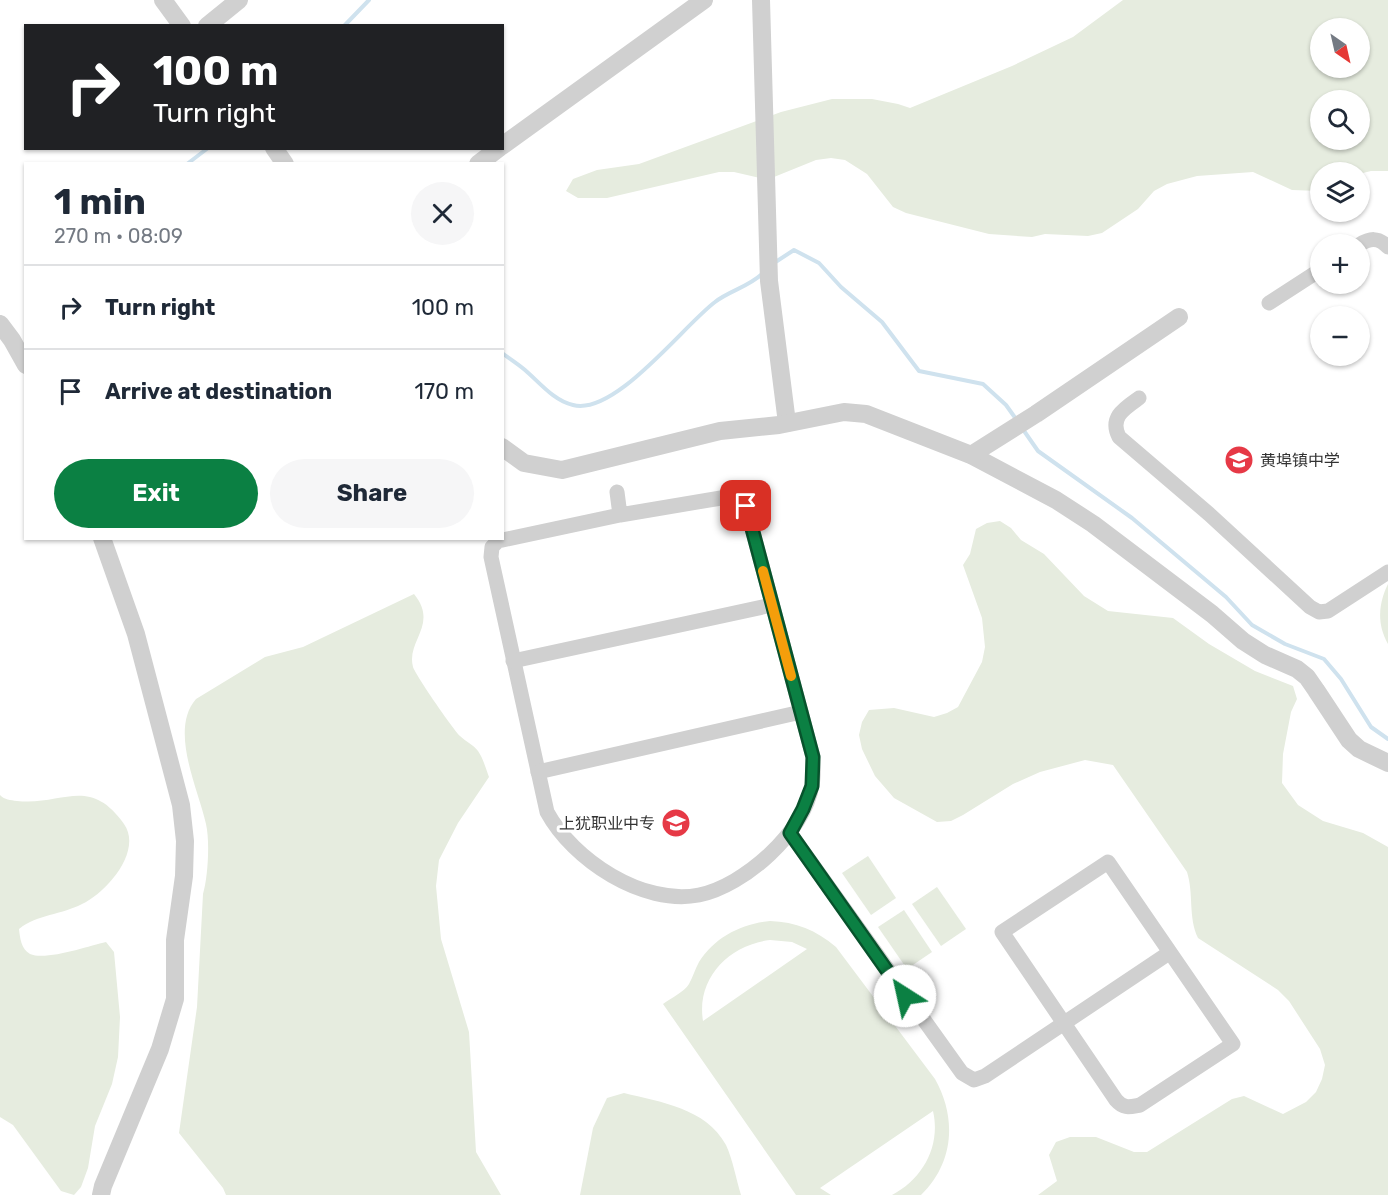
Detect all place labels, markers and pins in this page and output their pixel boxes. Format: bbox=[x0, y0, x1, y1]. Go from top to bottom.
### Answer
school or university icon: 黄埠镇中学 bbox=[1223, 444, 1255, 476]
place label: 黄埠镇中学 bbox=[1260, 451, 1340, 470]
pin bbox=[720, 480, 771, 531]
school or university icon: 上犹职业中专 bbox=[660, 807, 692, 839]
place label: 上犹职业中专 bbox=[559, 814, 655, 833]

